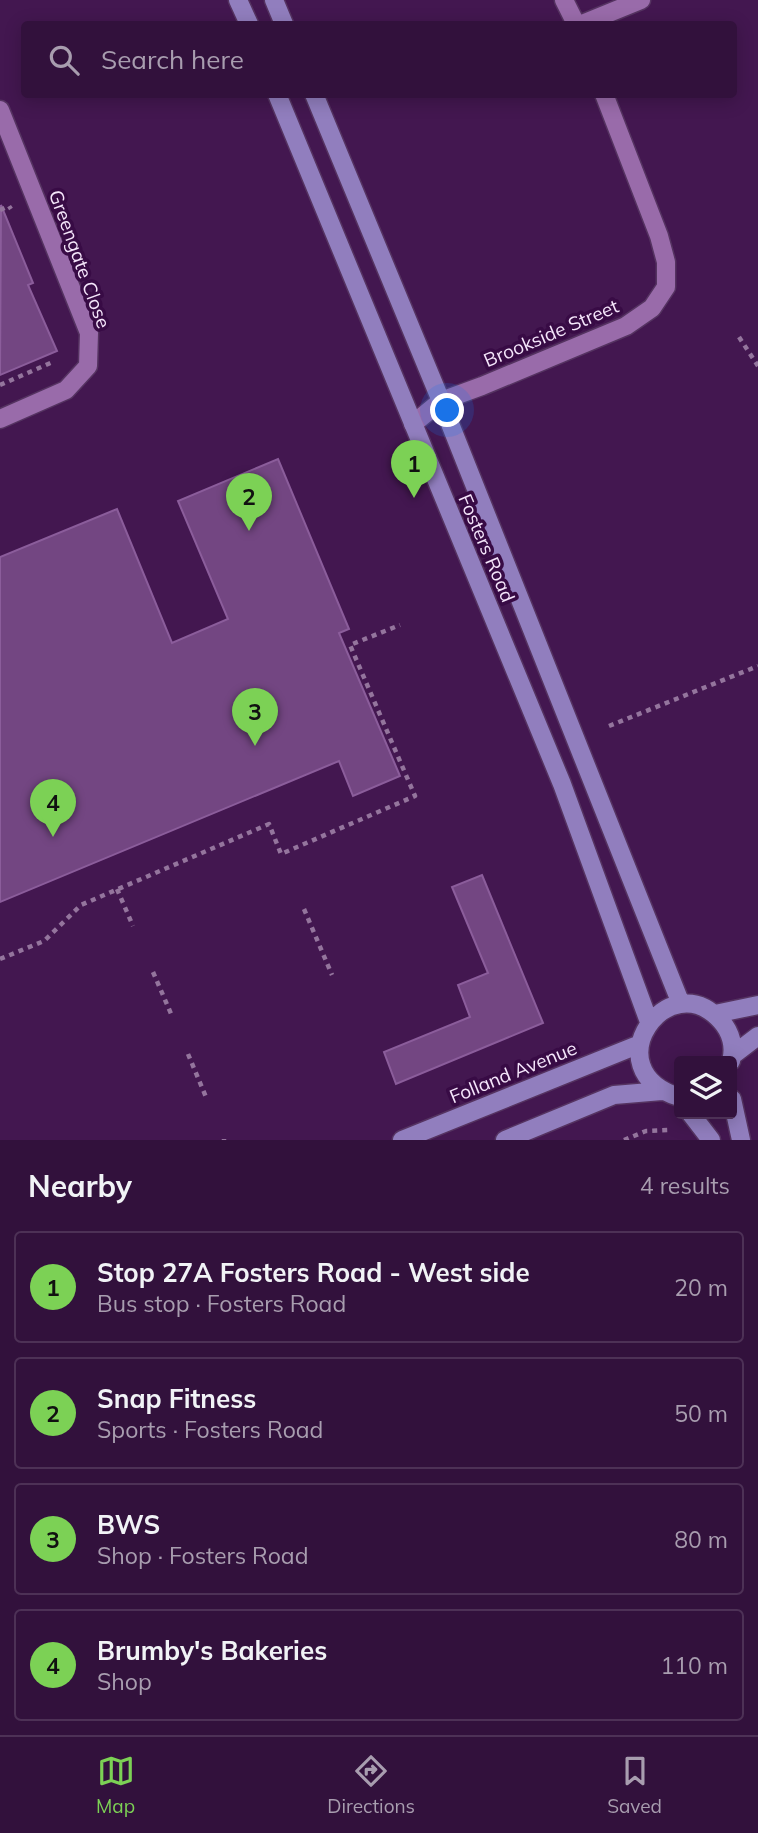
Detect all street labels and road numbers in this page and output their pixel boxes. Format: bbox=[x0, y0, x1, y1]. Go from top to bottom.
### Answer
street label: Greengate Close bbox=[44, 187, 116, 331]
street label: Brookside Street bbox=[480, 294, 622, 372]
street label: Fosters Road bbox=[453, 490, 521, 606]
street label: Folland Avenue bbox=[446, 1036, 580, 1108]

